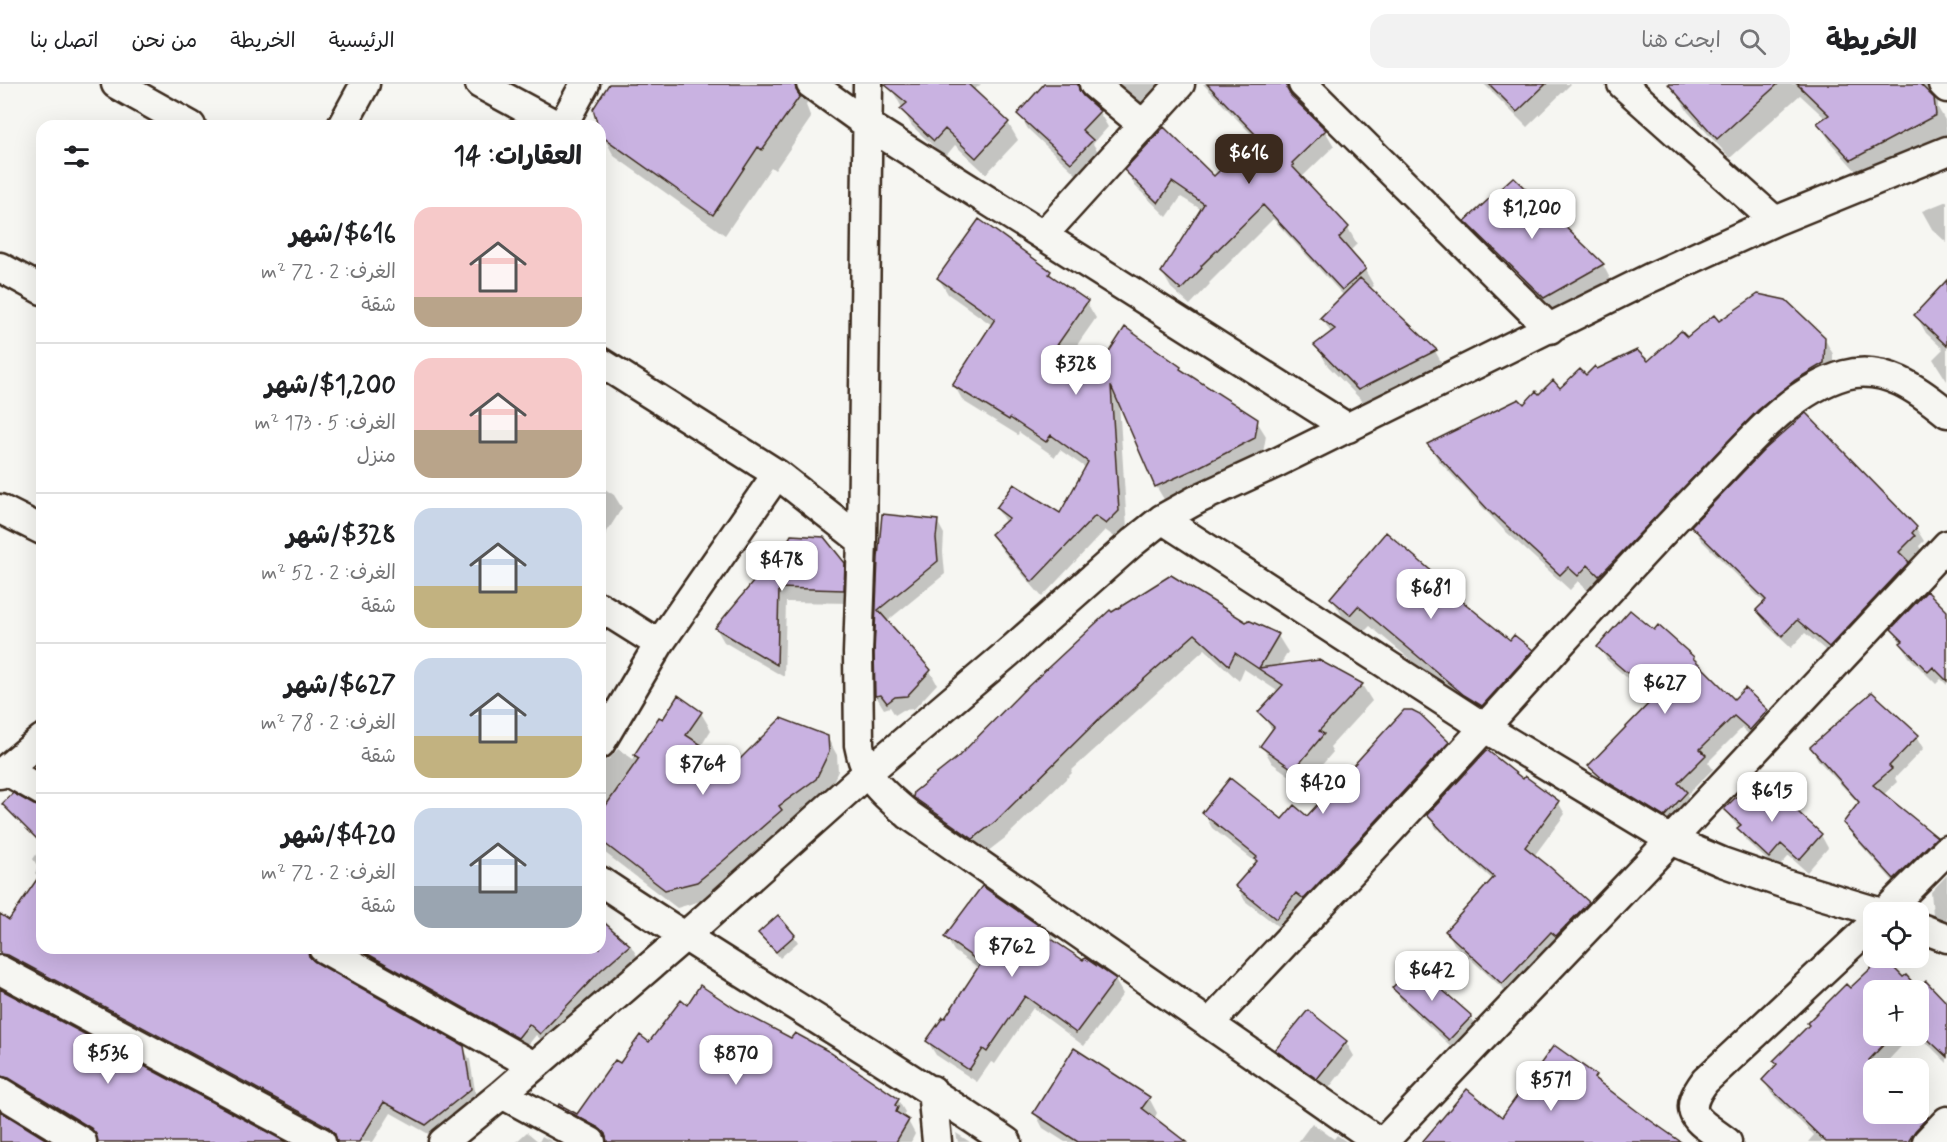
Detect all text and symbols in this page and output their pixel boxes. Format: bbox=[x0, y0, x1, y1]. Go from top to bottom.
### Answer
search box bbox=[1370, 14, 1790, 68]
text: الخريطة bbox=[1826, 23, 1917, 60]
icon: search bbox=[1736, 25, 1769, 58]
text: اتصل بنا bbox=[30, 27, 98, 55]
text: من نحن bbox=[131, 27, 197, 55]
text: الخريطة bbox=[230, 27, 296, 55]
text: الرئيسية bbox=[329, 27, 395, 55]
text: ابحث هنا bbox=[1641, 27, 1721, 55]
pin: $616 bbox=[1213, 134, 1285, 185]
icon: filters bbox=[60, 140, 93, 173]
text: العقارات: 14 bbox=[454, 140, 582, 174]
text: $616 bbox=[1229, 140, 1269, 167]
pin: $1,200 bbox=[1483, 189, 1581, 240]
text: $1,200 bbox=[1503, 195, 1561, 222]
text: $616/شهر bbox=[289, 218, 396, 252]
icon: home bbox=[462, 231, 534, 303]
text: الغرف: 2 · 72 m² bbox=[261, 259, 396, 286]
text: شقة bbox=[361, 292, 396, 319]
pin: $328 bbox=[1040, 345, 1112, 396]
text: $328 bbox=[1055, 351, 1097, 378]
text: $1,200/شهر bbox=[265, 369, 396, 403]
icon: home bbox=[462, 382, 534, 454]
text: الغرف: 5 · 173 m² bbox=[254, 410, 396, 437]
text: منزل bbox=[357, 443, 396, 470]
text: $328/شهر bbox=[287, 519, 396, 553]
icon: home bbox=[462, 532, 534, 604]
pin: $478 bbox=[746, 541, 818, 592]
text: $478 bbox=[760, 547, 804, 574]
text: الغرف: 2 · 52 m² bbox=[261, 560, 396, 587]
pin: $681 bbox=[1395, 569, 1467, 620]
text: $681 bbox=[1411, 575, 1451, 602]
text: شقة bbox=[361, 593, 396, 620]
pin: $627 bbox=[1629, 664, 1701, 715]
text: $627/شهر bbox=[285, 669, 396, 703]
text: $627 bbox=[1643, 670, 1687, 697]
icon: home bbox=[462, 682, 534, 754]
text: الغرف: 2 · 78 m² bbox=[261, 710, 396, 737]
text: شقة bbox=[361, 743, 396, 770]
pin: $764 bbox=[667, 745, 739, 796]
text: $764 bbox=[680, 751, 726, 778]
pin: $420 bbox=[1287, 764, 1359, 815]
text: $420 bbox=[1300, 770, 1346, 797]
pin: $615 bbox=[1736, 772, 1808, 823]
text: $615 bbox=[1751, 778, 1793, 805]
text: $420/شهر bbox=[282, 819, 396, 853]
icon: home bbox=[462, 832, 534, 904]
text: الغرف: 2 · 72 m² bbox=[261, 860, 396, 887]
text: شقة bbox=[361, 893, 396, 920]
map controls bbox=[1863, 902, 1929, 1124]
button: locate bbox=[1863, 902, 1929, 968]
pin: $762 bbox=[976, 927, 1048, 978]
text: $762 bbox=[989, 933, 1035, 960]
pin: $642 bbox=[1396, 951, 1468, 1002]
text: $642 bbox=[1409, 957, 1455, 984]
button: + bbox=[1863, 980, 1929, 1046]
pin: $536 bbox=[72, 1034, 144, 1085]
pin: $870 bbox=[700, 1035, 772, 1086]
text: $536 bbox=[87, 1040, 129, 1067]
text: $870 bbox=[713, 1041, 759, 1068]
button: − bbox=[1863, 1058, 1929, 1124]
pin: $571 bbox=[1515, 1061, 1587, 1112]
text: $571 bbox=[1530, 1067, 1572, 1094]

